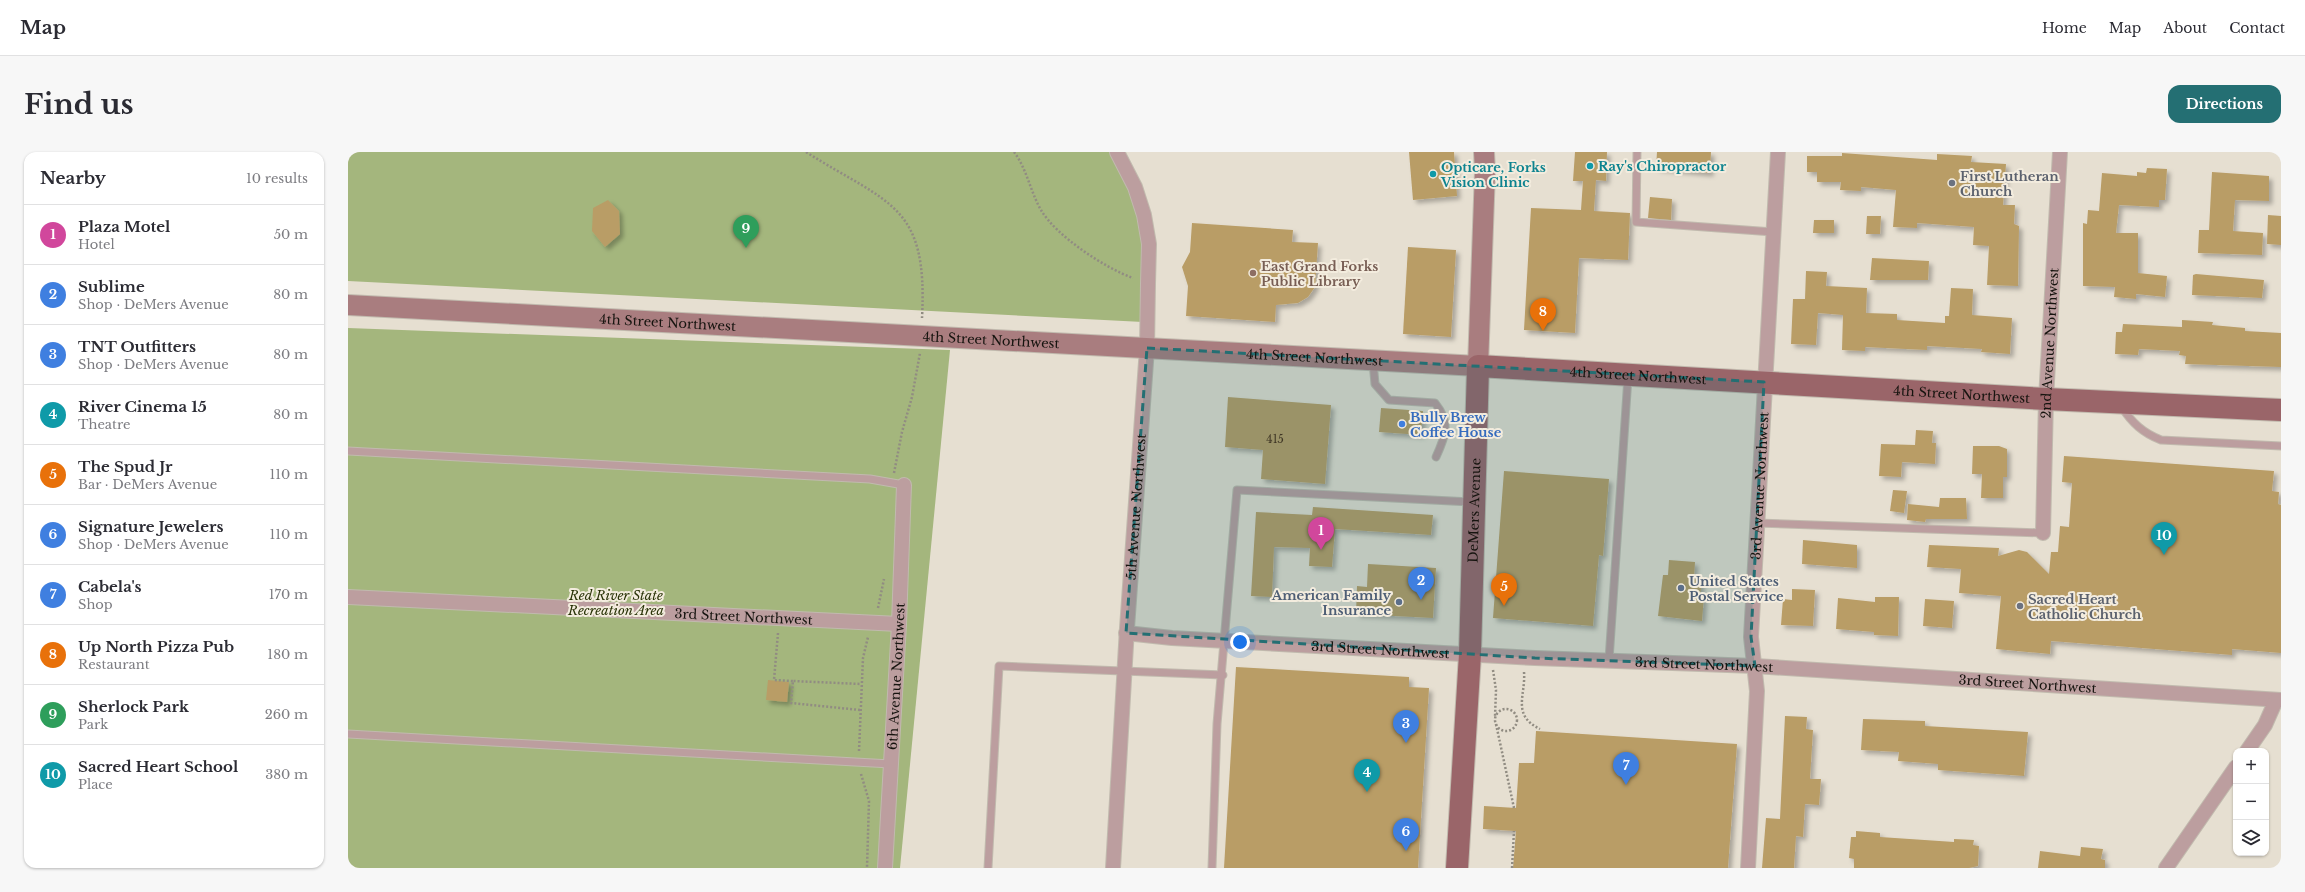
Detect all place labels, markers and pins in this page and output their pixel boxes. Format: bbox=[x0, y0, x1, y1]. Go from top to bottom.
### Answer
place label: Ray's Chiropractor bbox=[1598, 158, 1727, 175]
place label: Opticare, Forks Vision Clinic bbox=[1440, 159, 1546, 191]
marker: Ray's Chiropractor bbox=[1585, 161, 1595, 171]
place label: First Lutheran Church bbox=[1960, 168, 2059, 200]
marker: Opticare, Forks Vision Clinic bbox=[1428, 169, 1438, 179]
marker: First Lutheran Church bbox=[1947, 178, 1957, 188]
pin: 9 bbox=[733, 215, 759, 248]
place label: East Grand Forks Public Library bbox=[1261, 258, 1378, 290]
marker: East Grand Forks Public Library bbox=[1248, 268, 1258, 278]
pin: 8 bbox=[1530, 298, 1556, 331]
place label: Bully Brew Coffee House bbox=[1410, 409, 1502, 441]
marker: Bully Brew Coffee House bbox=[1397, 419, 1407, 429]
pin: 1 bbox=[1308, 517, 1334, 550]
pin: 10 bbox=[2151, 522, 2177, 555]
pin: 2 bbox=[1408, 567, 1434, 600]
pin: 5 bbox=[1491, 573, 1517, 606]
place label: United States Postal Service bbox=[1689, 573, 1784, 605]
marker: United States Postal Service bbox=[1676, 583, 1686, 593]
place label: American Family Insurance bbox=[1271, 587, 1392, 619]
place label: Sacred Heart Catholic Church bbox=[2028, 591, 2142, 623]
marker: American Family Insurance bbox=[1394, 597, 1404, 607]
marker: Sacred Heart Catholic Church bbox=[2015, 601, 2025, 611]
pin: 3 bbox=[1393, 710, 1419, 743]
pin: 7 bbox=[1613, 752, 1639, 785]
pin: 4 bbox=[1354, 759, 1380, 792]
pin: 6 bbox=[1393, 818, 1419, 851]

